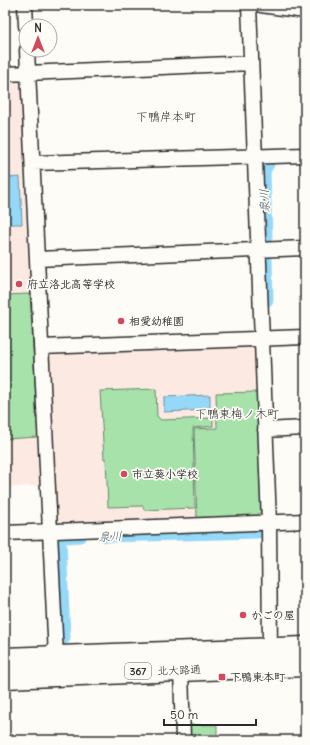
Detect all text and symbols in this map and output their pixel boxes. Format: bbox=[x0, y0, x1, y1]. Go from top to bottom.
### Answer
north arrow bbox=[18, 18, 58, 58]
text: N bbox=[34, 21, 42, 35]
district label: 下鴨岸本町 bbox=[136, 109, 196, 124]
water label: 泉川 bbox=[256, 189, 272, 213]
place label: 府立洛北高等学校 bbox=[27, 277, 115, 291]
marker: 府立洛北高等学校 bbox=[14, 279, 24, 289]
place label: 相愛幼稚園 bbox=[129, 314, 184, 328]
marker: 相愛幼稚園 bbox=[116, 316, 126, 326]
district label: 下鴨東梅ノ木町 bbox=[195, 406, 279, 421]
place label: 市立葵小学校 bbox=[132, 467, 198, 481]
marker: 市立葵小学校 bbox=[119, 469, 129, 479]
water label: 泉川 bbox=[98, 528, 122, 544]
place label: かごの屋 bbox=[251, 608, 295, 622]
marker: かごの屋 bbox=[238, 610, 248, 620]
street label: 北大路通 bbox=[157, 662, 201, 678]
road number: 367 bbox=[125, 663, 151, 679]
place label: 下鴨東本町 bbox=[230, 670, 286, 684]
marker: 下鴨東本町 bbox=[217, 672, 227, 682]
scale bar bbox=[164, 701, 256, 727]
text: 50 m bbox=[170, 707, 199, 722]

